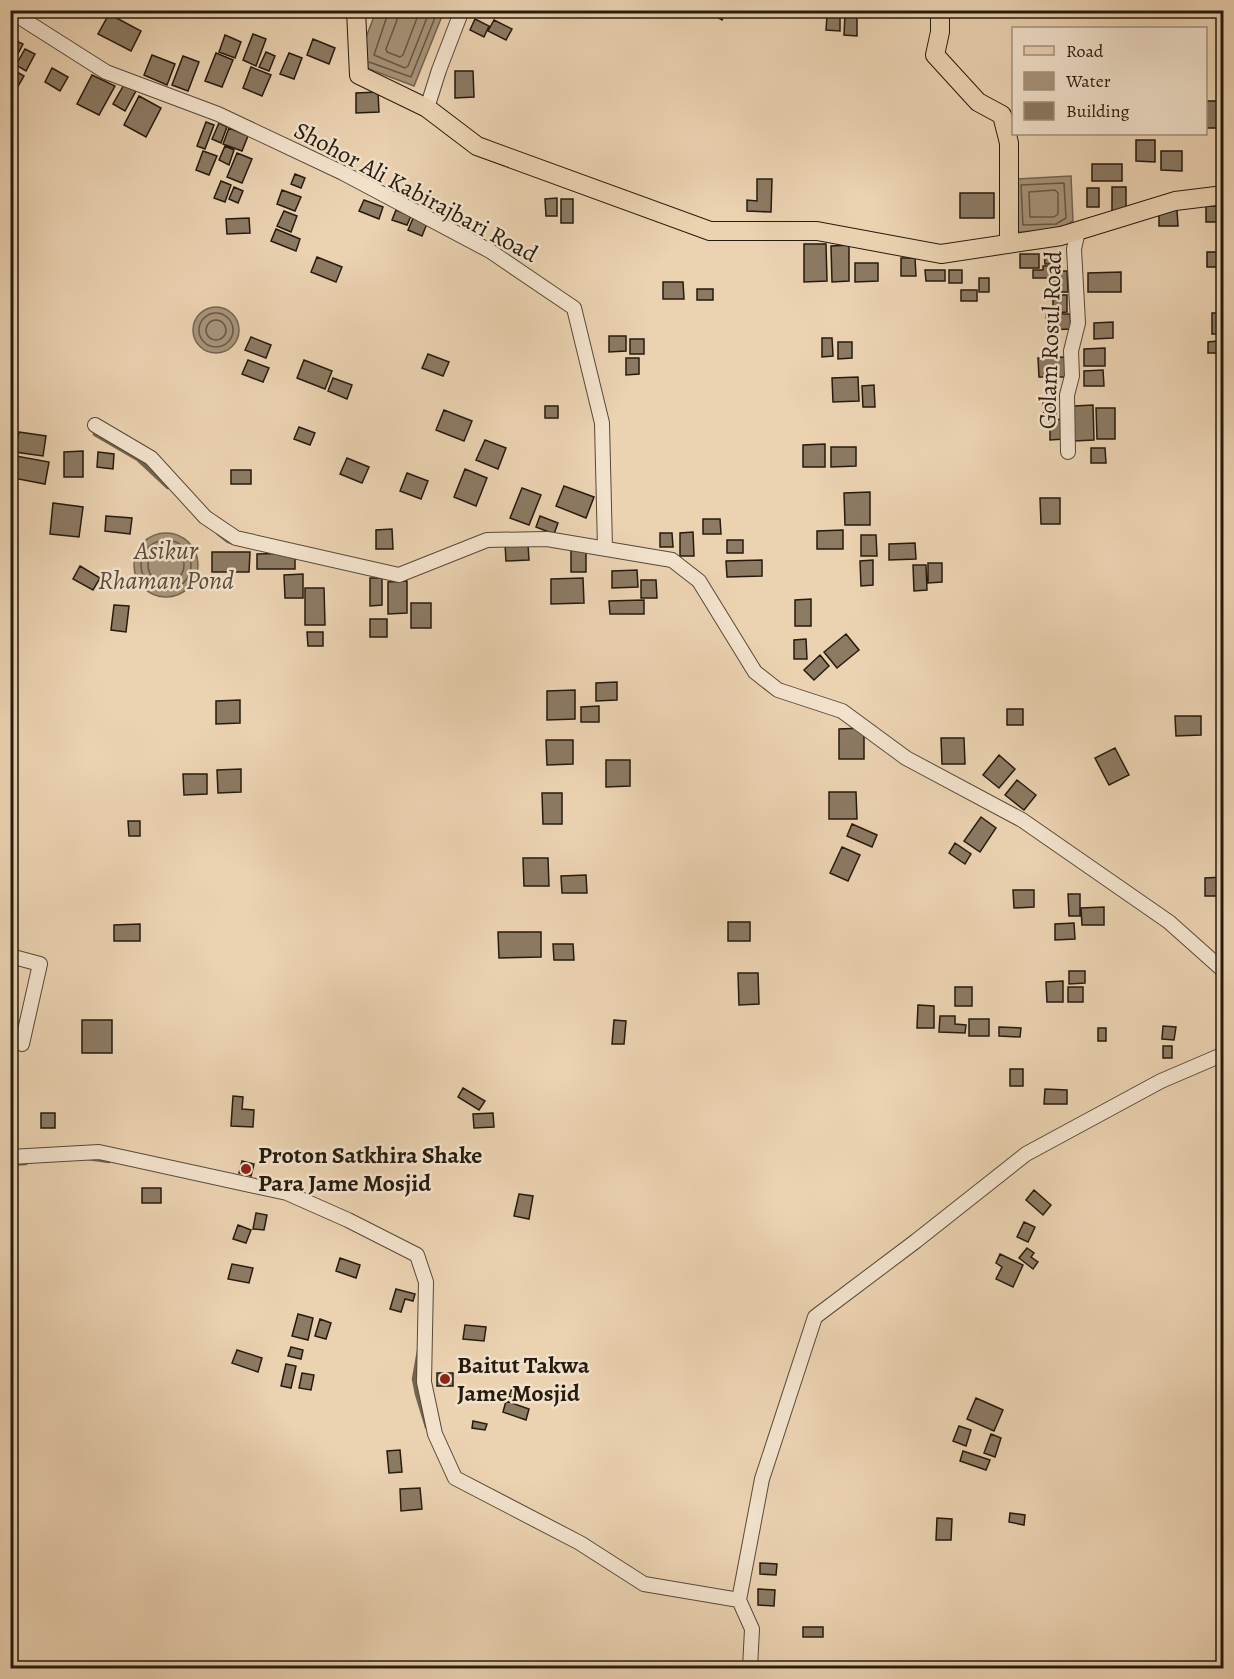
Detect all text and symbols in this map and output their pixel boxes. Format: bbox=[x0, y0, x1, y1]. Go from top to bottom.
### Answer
legend bbox=[1012, 27, 1207, 135]
text: Road bbox=[1066, 39, 1104, 63]
text: Water bbox=[1065, 69, 1111, 93]
text: Building bbox=[1066, 99, 1130, 123]
street label: Shohor Ali Kabirajbari Road bbox=[288, 114, 544, 270]
street label: Golam Rosul Road bbox=[1031, 250, 1069, 430]
water label: Asikur Rhaman Pond bbox=[98, 533, 234, 598]
place label: Proton Satkhira Shake Para Jame Mosjid bbox=[258, 1139, 482, 1199]
marker: Proton Satkhira Shake Para Jame Mosjid bbox=[239, 1162, 253, 1176]
place label: Baitut Takwa Jame Mosjid bbox=[457, 1349, 590, 1409]
marker: Baitut Takwa Jame Mosjid bbox=[438, 1372, 452, 1386]

